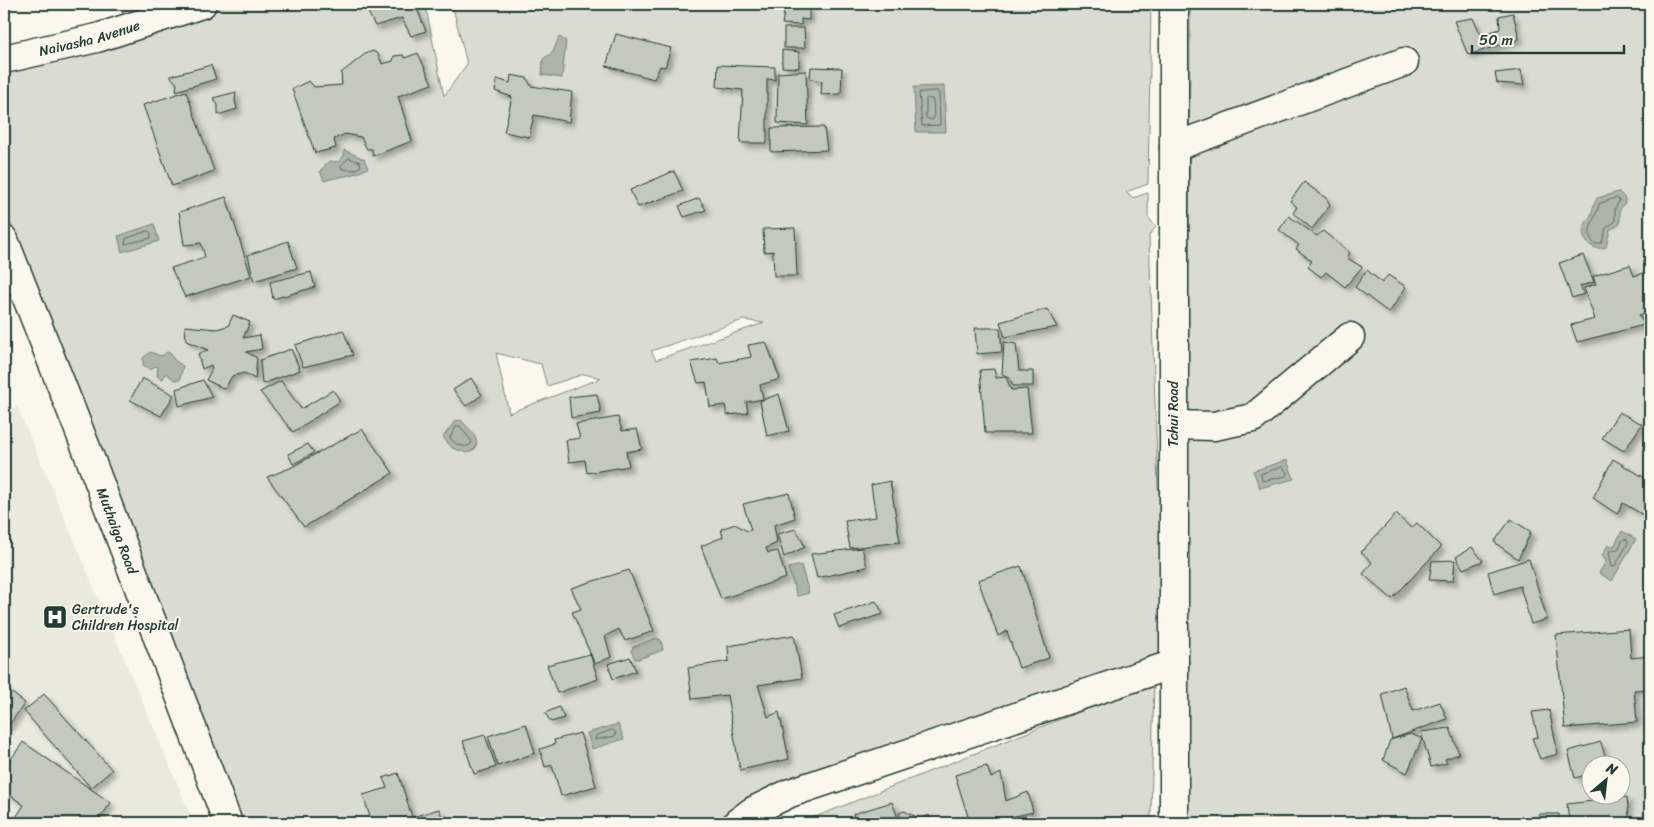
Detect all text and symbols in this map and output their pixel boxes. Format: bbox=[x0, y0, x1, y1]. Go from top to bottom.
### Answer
street label: Naivasha Avenue bbox=[37, 13, 143, 64]
scale bar bbox=[1472, 22, 1624, 54]
text: 50 m bbox=[1479, 27, 1514, 53]
street label: Tchui Road bbox=[1161, 380, 1186, 447]
street label: Muthaiga Road bbox=[89, 484, 145, 579]
place label: Gertrude's Children Hospital bbox=[72, 597, 179, 638]
hospital icon: Gertrude's Children Hospital bbox=[42, 604, 68, 630]
north arrow bbox=[1582, 754, 1632, 804]
text: N bbox=[1601, 755, 1622, 782]

